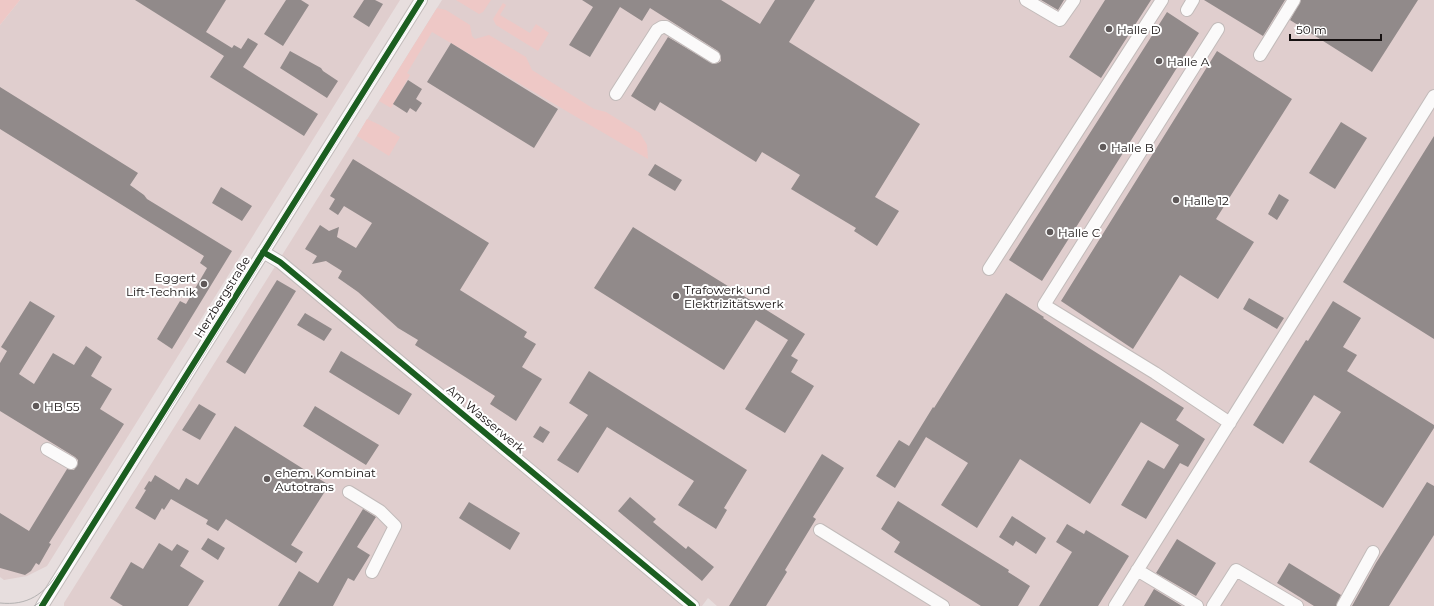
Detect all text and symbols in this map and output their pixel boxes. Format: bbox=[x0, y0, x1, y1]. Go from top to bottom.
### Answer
scale bar bbox=[1290, 16, 1381, 42]
place label: Halle D bbox=[1117, 22, 1161, 37]
text: 50 m bbox=[1296, 22, 1327, 37]
marker: Halle D bbox=[1104, 24, 1114, 34]
place label: Halle A bbox=[1167, 54, 1210, 69]
marker: Halle A bbox=[1154, 56, 1164, 66]
place label: Halle B bbox=[1111, 140, 1154, 155]
marker: Halle B bbox=[1098, 142, 1108, 152]
place label: Halle 12 bbox=[1184, 193, 1229, 208]
marker: Halle 12 bbox=[1171, 195, 1181, 205]
place label: Halle C bbox=[1058, 225, 1101, 240]
marker: Halle C bbox=[1045, 227, 1055, 237]
street label: Herzbergstraße bbox=[191, 253, 253, 341]
place label: Eggert Lift-Technik bbox=[126, 270, 197, 299]
marker: Eggert Lift-Technik bbox=[199, 279, 209, 289]
place label: Trafowerk und Elektrizitätswerk bbox=[684, 282, 784, 311]
marker: Trafowerk und Elektrizitätswerk bbox=[671, 291, 681, 301]
street label: Am Wasserwerk bbox=[444, 382, 529, 457]
place label: HB 55 bbox=[44, 399, 80, 414]
marker: HB 55 bbox=[31, 401, 41, 411]
place label: ehem. Kombinat Autotrans bbox=[275, 465, 376, 494]
marker: ehem. Kombinat Autotrans bbox=[262, 474, 272, 484]

